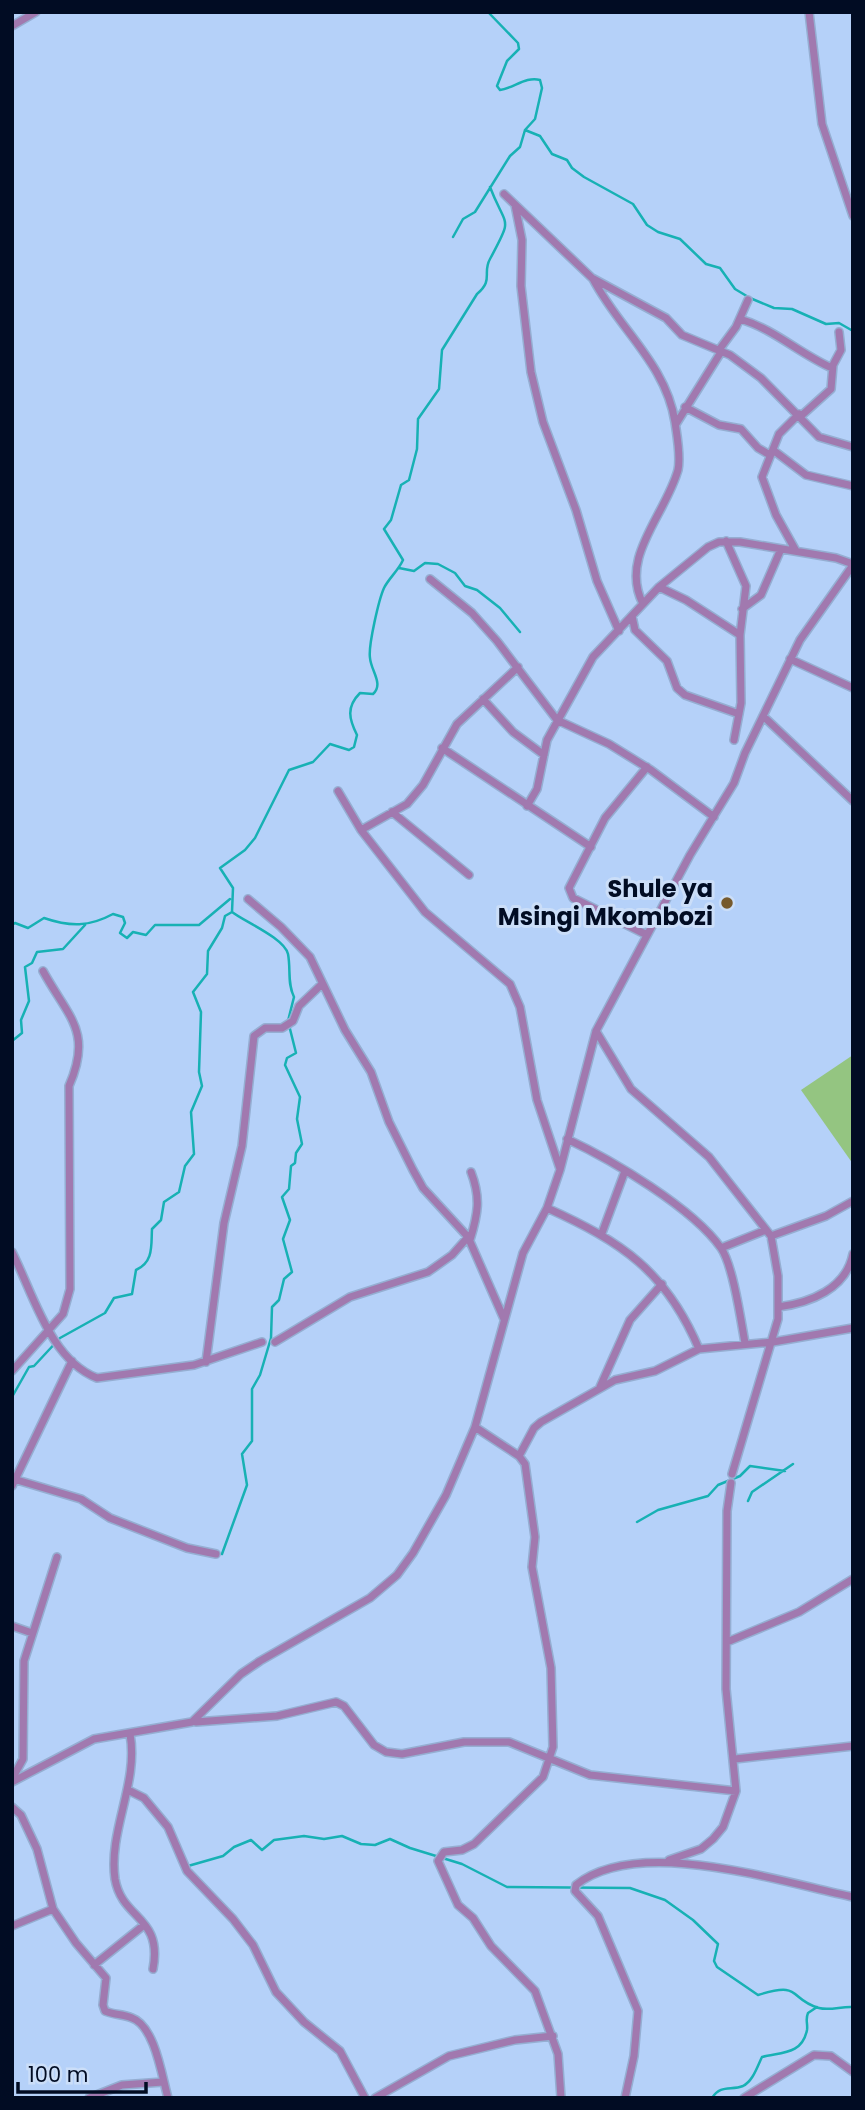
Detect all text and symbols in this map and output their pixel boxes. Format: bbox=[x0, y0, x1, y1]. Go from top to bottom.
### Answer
place label: Shule ya Msingi Mkombozi bbox=[498, 872, 713, 933]
marker: Shule ya Msingi Mkombozi bbox=[719, 895, 735, 911]
scale bar bbox=[18, 2050, 145, 2094]
text: 100 m bbox=[28, 2060, 88, 2089]

